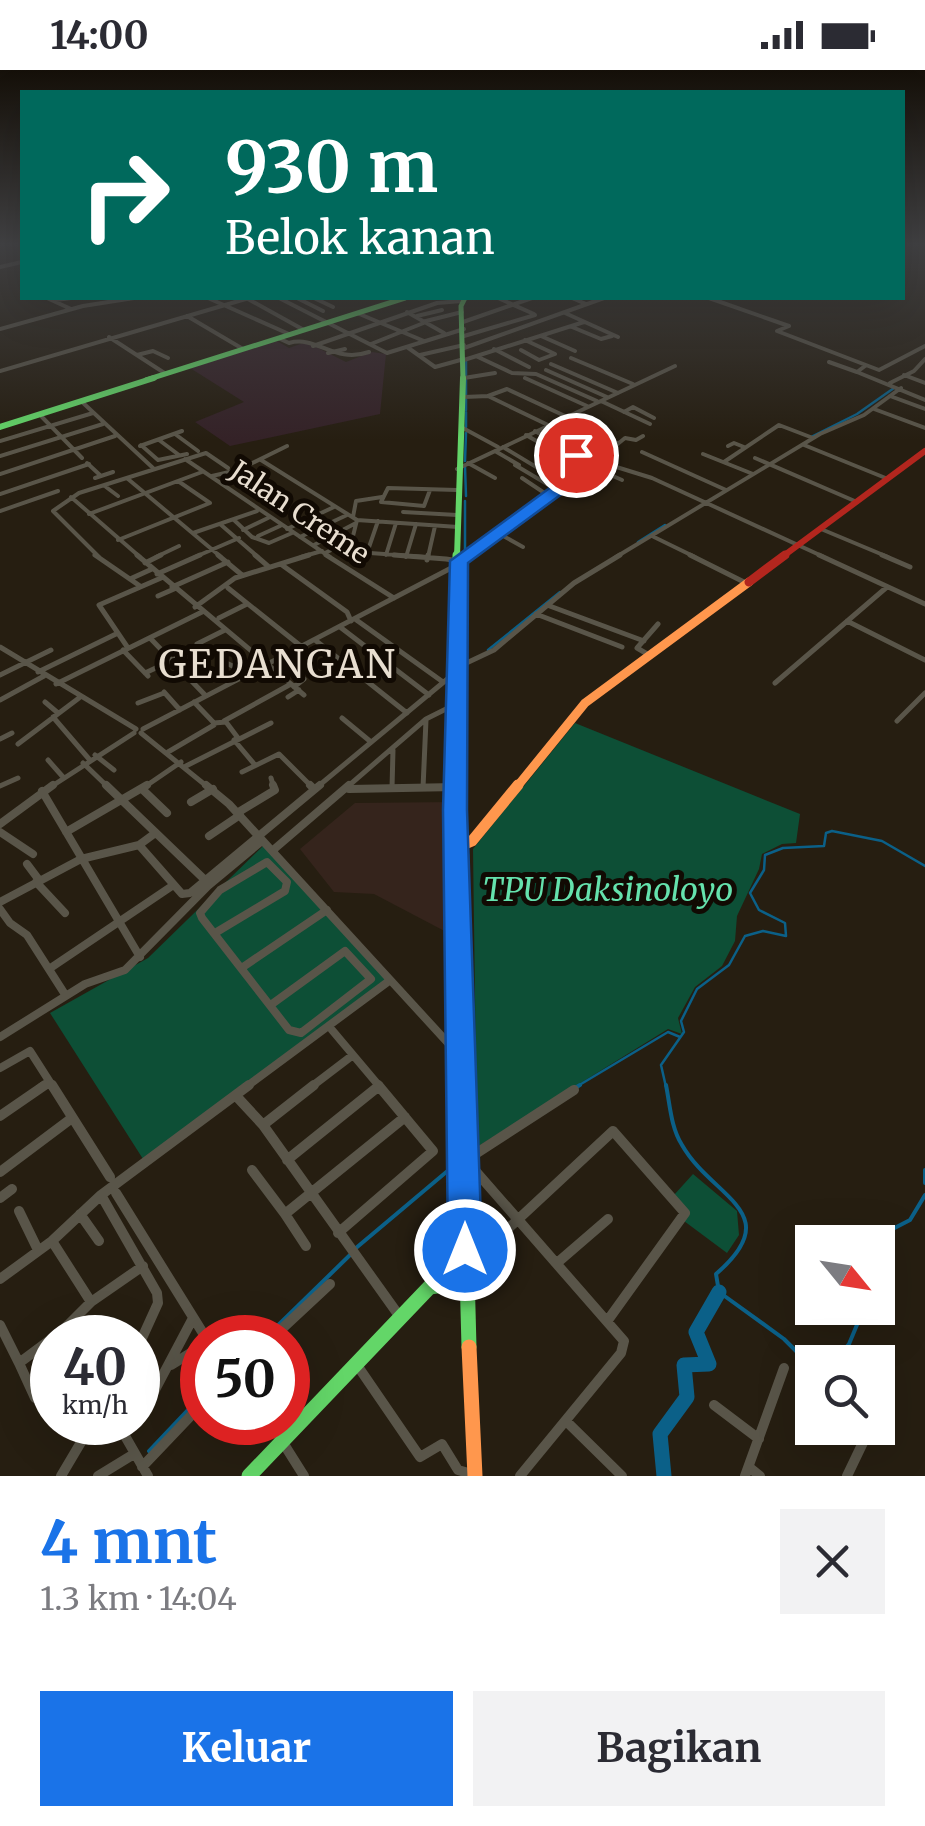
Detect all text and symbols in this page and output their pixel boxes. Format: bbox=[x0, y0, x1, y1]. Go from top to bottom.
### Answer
text: 14:00 bbox=[50, 12, 149, 59]
text: 930 m bbox=[225, 123, 438, 211]
icon: right bbox=[60, 130, 190, 260]
text: Belok kanan bbox=[225, 210, 495, 266]
pin bbox=[534, 413, 619, 498]
icon: arrive bbox=[549, 428, 604, 483]
street label: Jalan Creme bbox=[223, 452, 377, 572]
district label: GEDANGAN bbox=[159, 641, 398, 688]
park label: TPU Daksinoloyo bbox=[483, 870, 733, 910]
position arrow bbox=[413, 1198, 517, 1302]
north arrow bbox=[795, 1225, 895, 1325]
map controls bbox=[795, 1225, 895, 1445]
speed limit sign: 50 bbox=[180, 1315, 310, 1445]
text: 40 bbox=[63, 1336, 127, 1399]
button: search bbox=[795, 1345, 895, 1445]
text: km/h bbox=[62, 1389, 128, 1421]
text: 4 mnt bbox=[40, 1504, 217, 1579]
button: close bbox=[780, 1509, 885, 1614]
text: 1.3 km · 14:04 bbox=[40, 1579, 237, 1619]
button: Keluar bbox=[40, 1691, 453, 1806]
button: Bagikan bbox=[473, 1691, 885, 1806]

